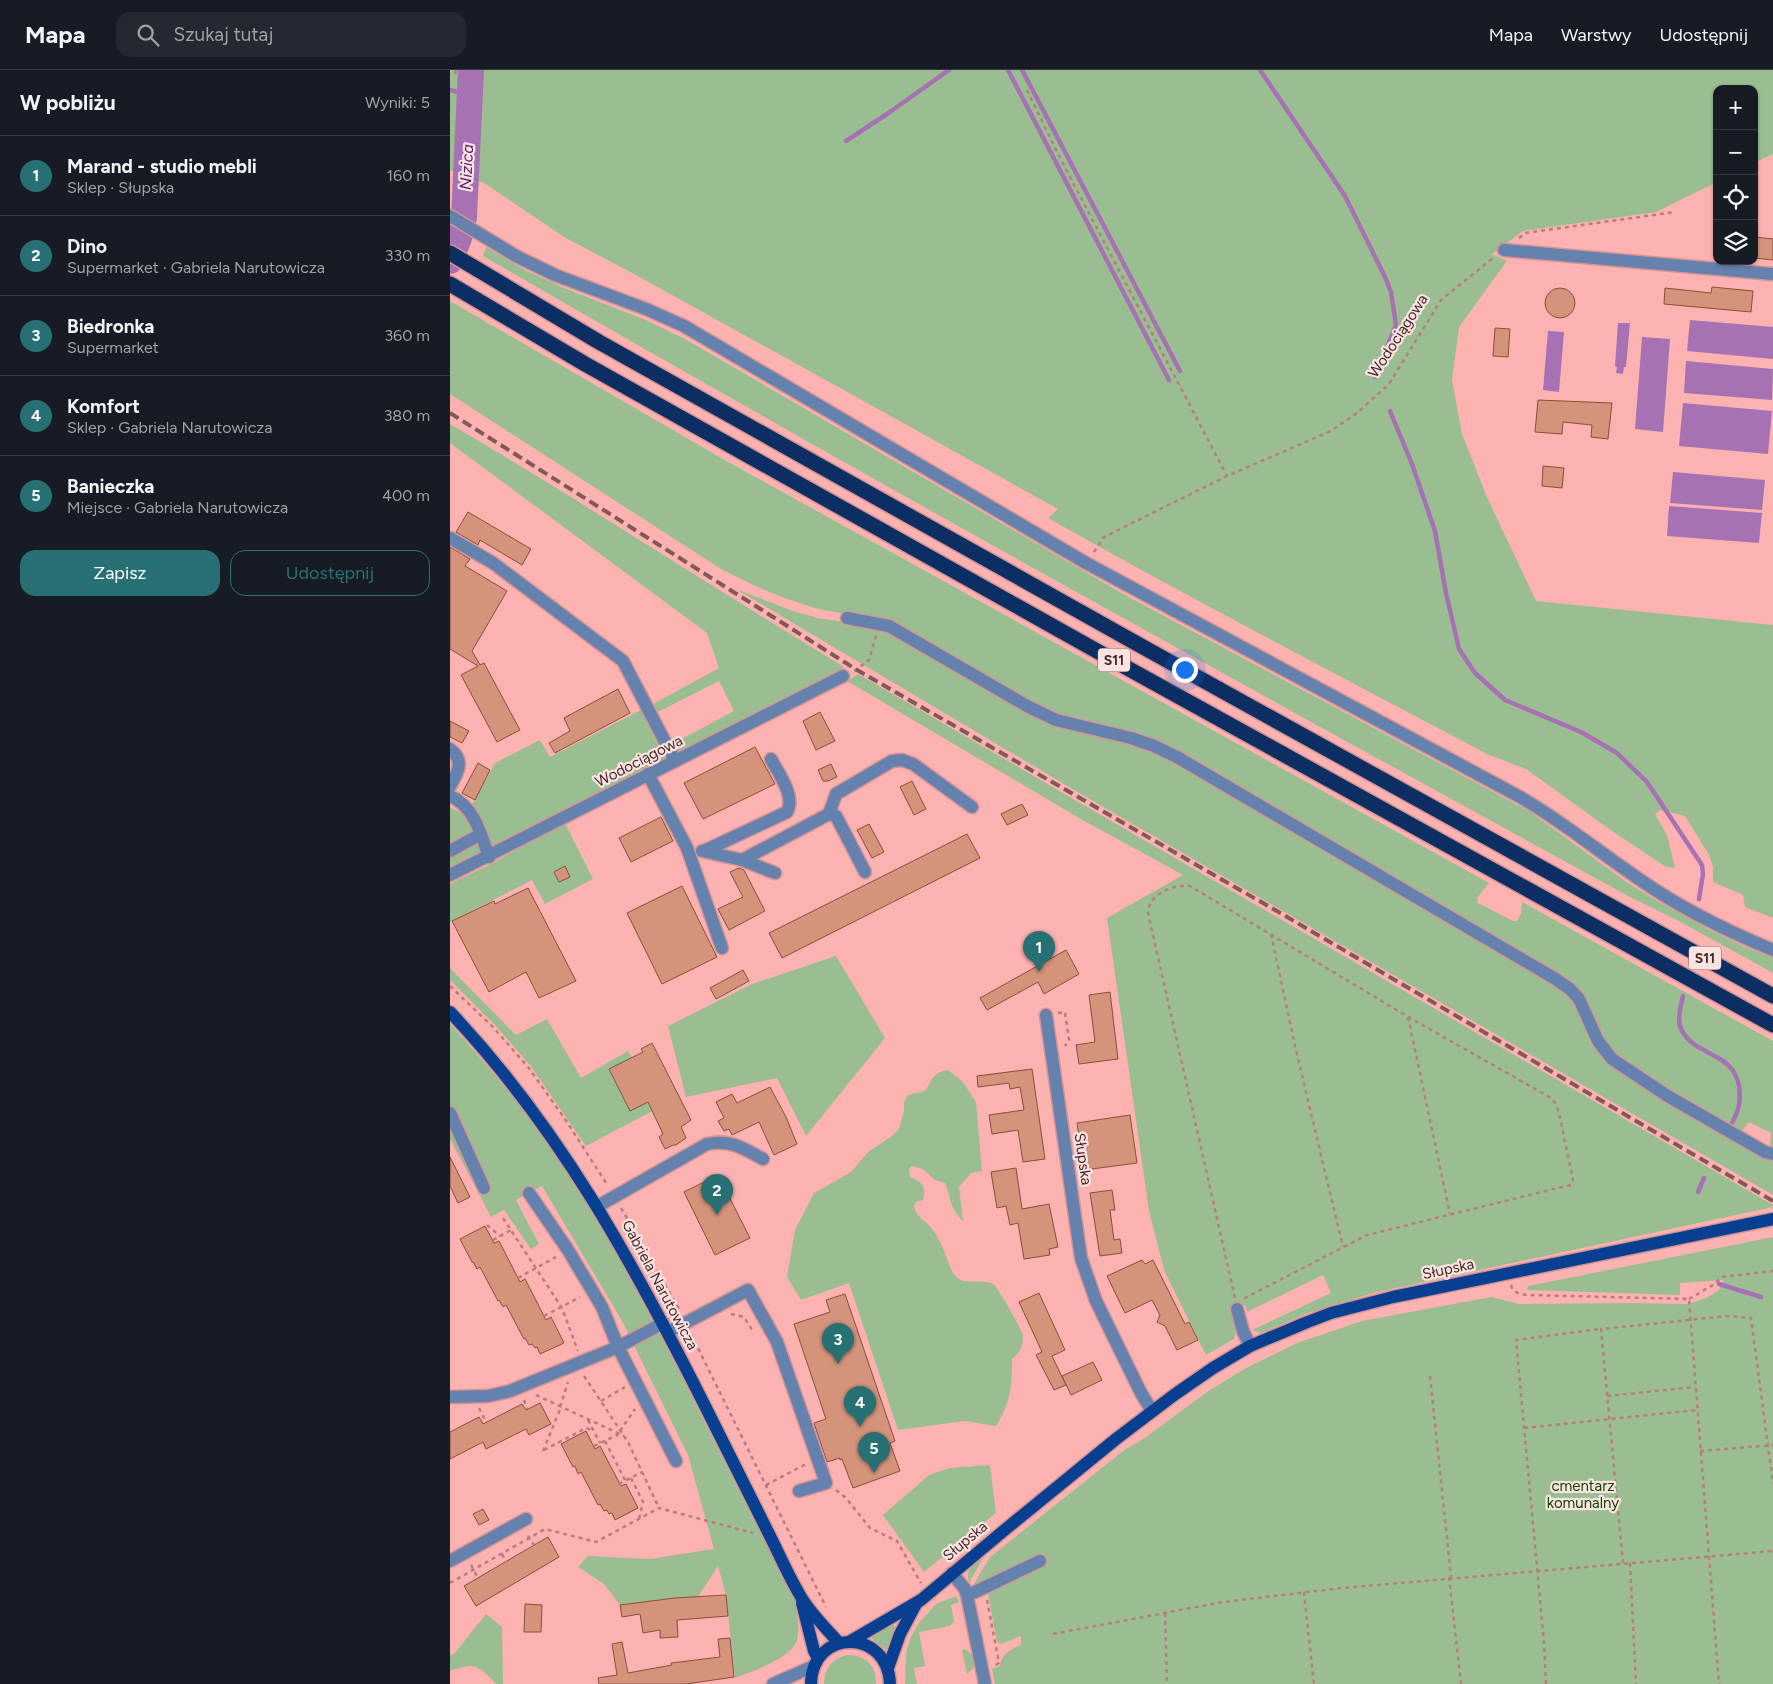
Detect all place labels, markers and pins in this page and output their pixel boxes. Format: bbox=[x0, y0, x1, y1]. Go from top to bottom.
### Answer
pin: 1 bbox=[1023, 931, 1055, 972]
pin: 2 bbox=[701, 1174, 733, 1215]
pin: 3 bbox=[822, 1323, 854, 1364]
pin: 4 bbox=[844, 1386, 876, 1427]
pin: 5 bbox=[858, 1432, 890, 1473]

